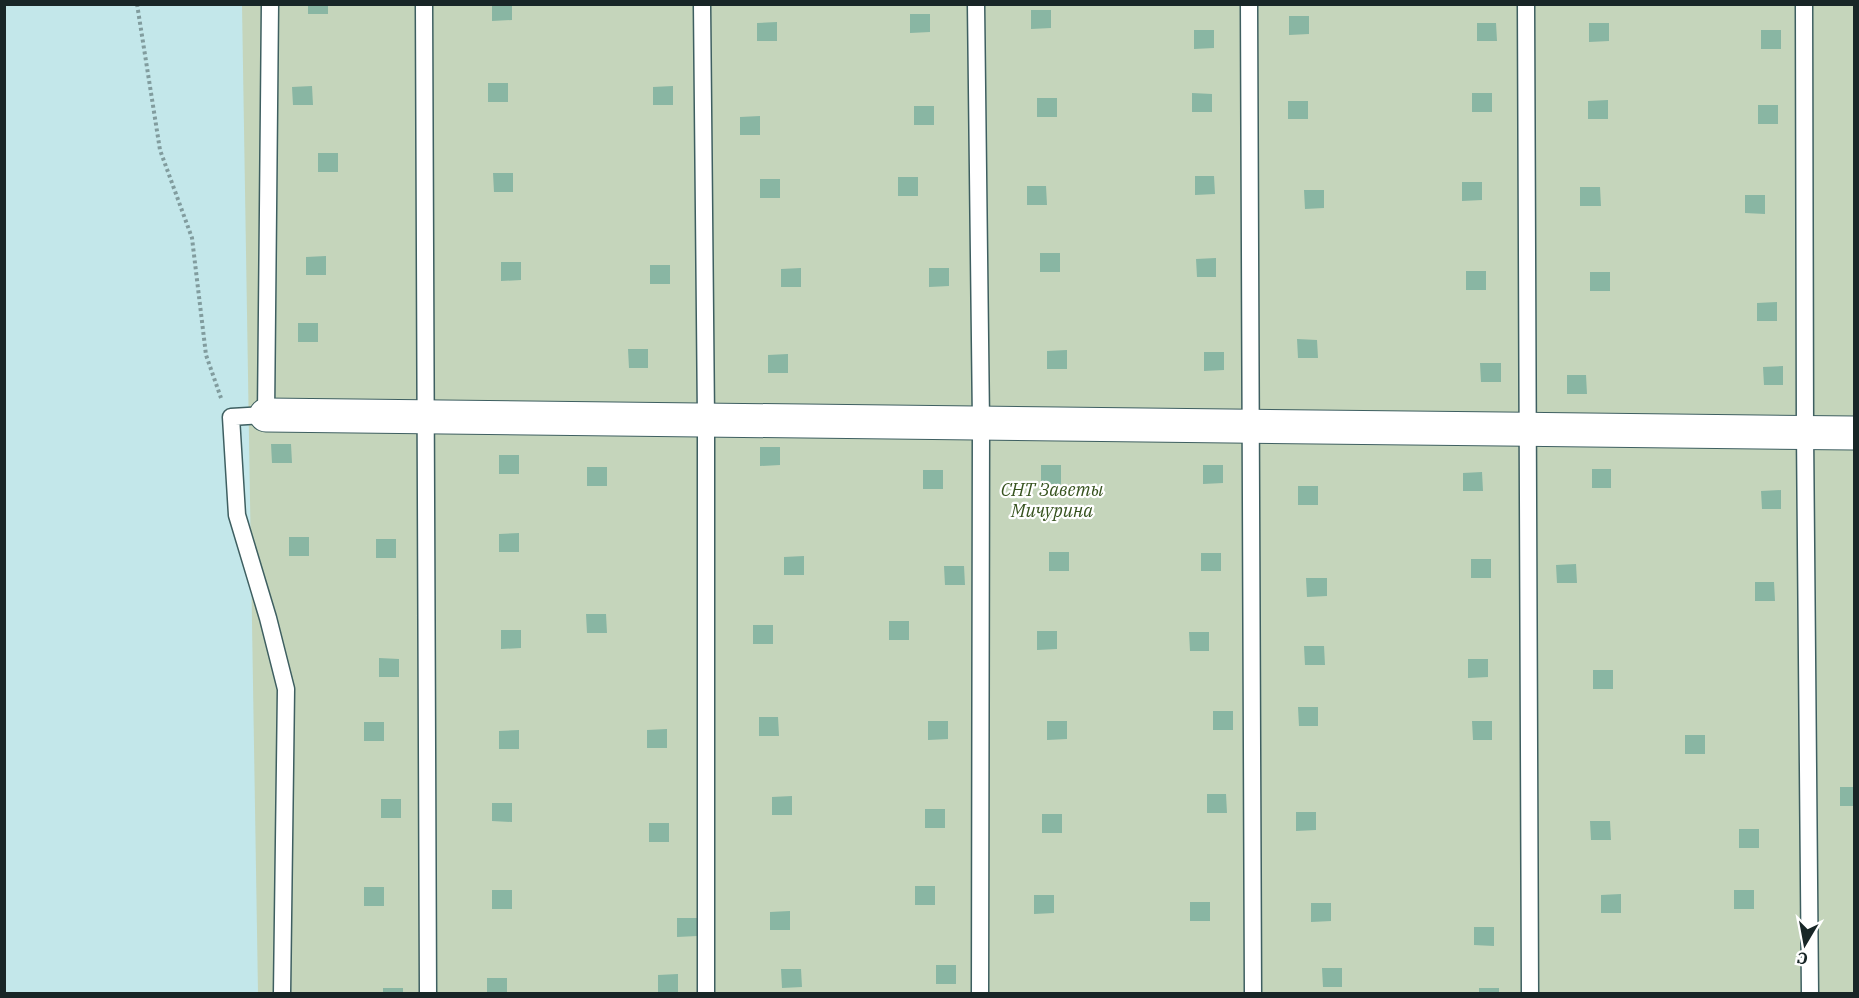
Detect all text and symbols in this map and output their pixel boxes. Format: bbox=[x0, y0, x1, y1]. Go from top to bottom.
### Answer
park label: СНТ Заветы Мичурина bbox=[1001, 478, 1104, 522]
north arrow bbox=[1775, 914, 1835, 974]
text: С bbox=[1795, 948, 1809, 970]

